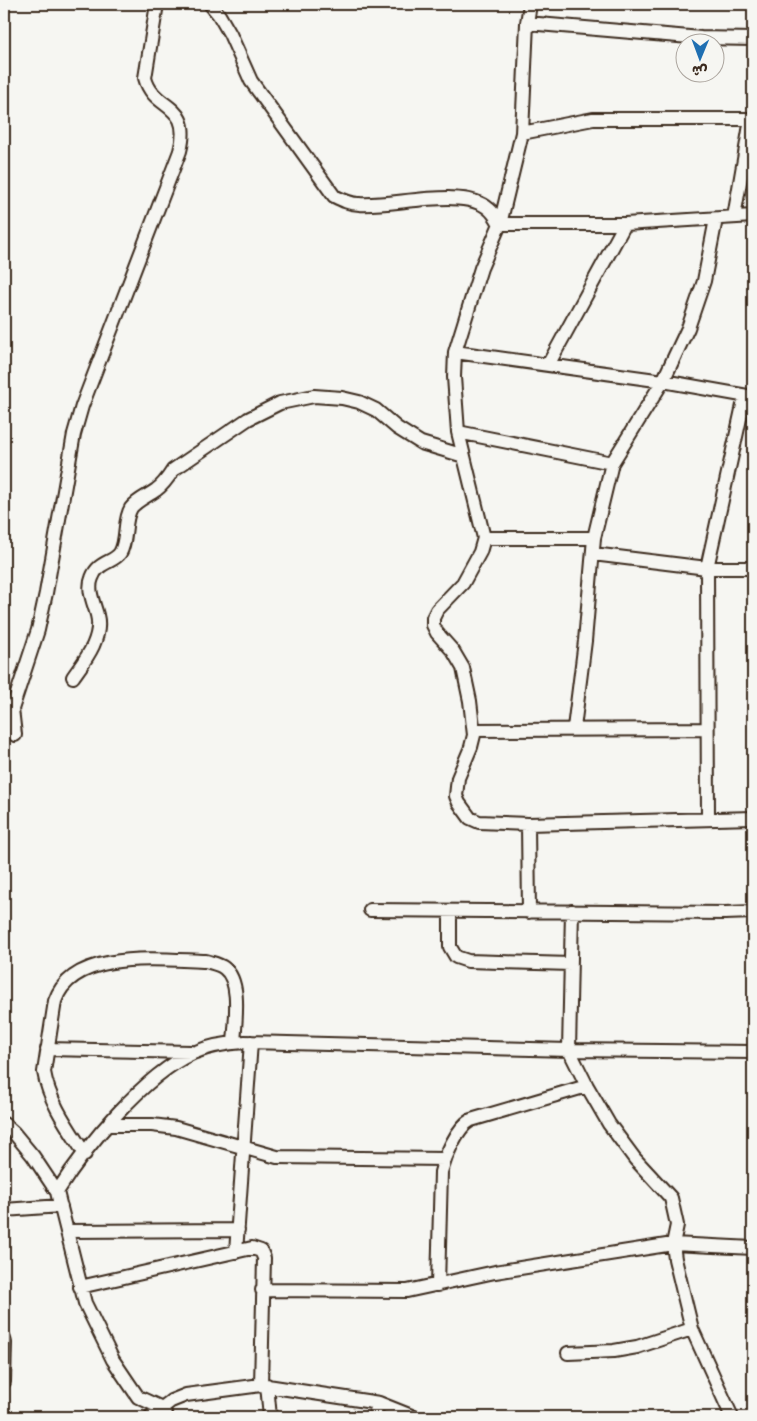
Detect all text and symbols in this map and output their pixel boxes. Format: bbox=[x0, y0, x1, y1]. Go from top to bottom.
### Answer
north arrow bbox=[674, 32, 724, 82]
text: ش bbox=[692, 62, 708, 81]

